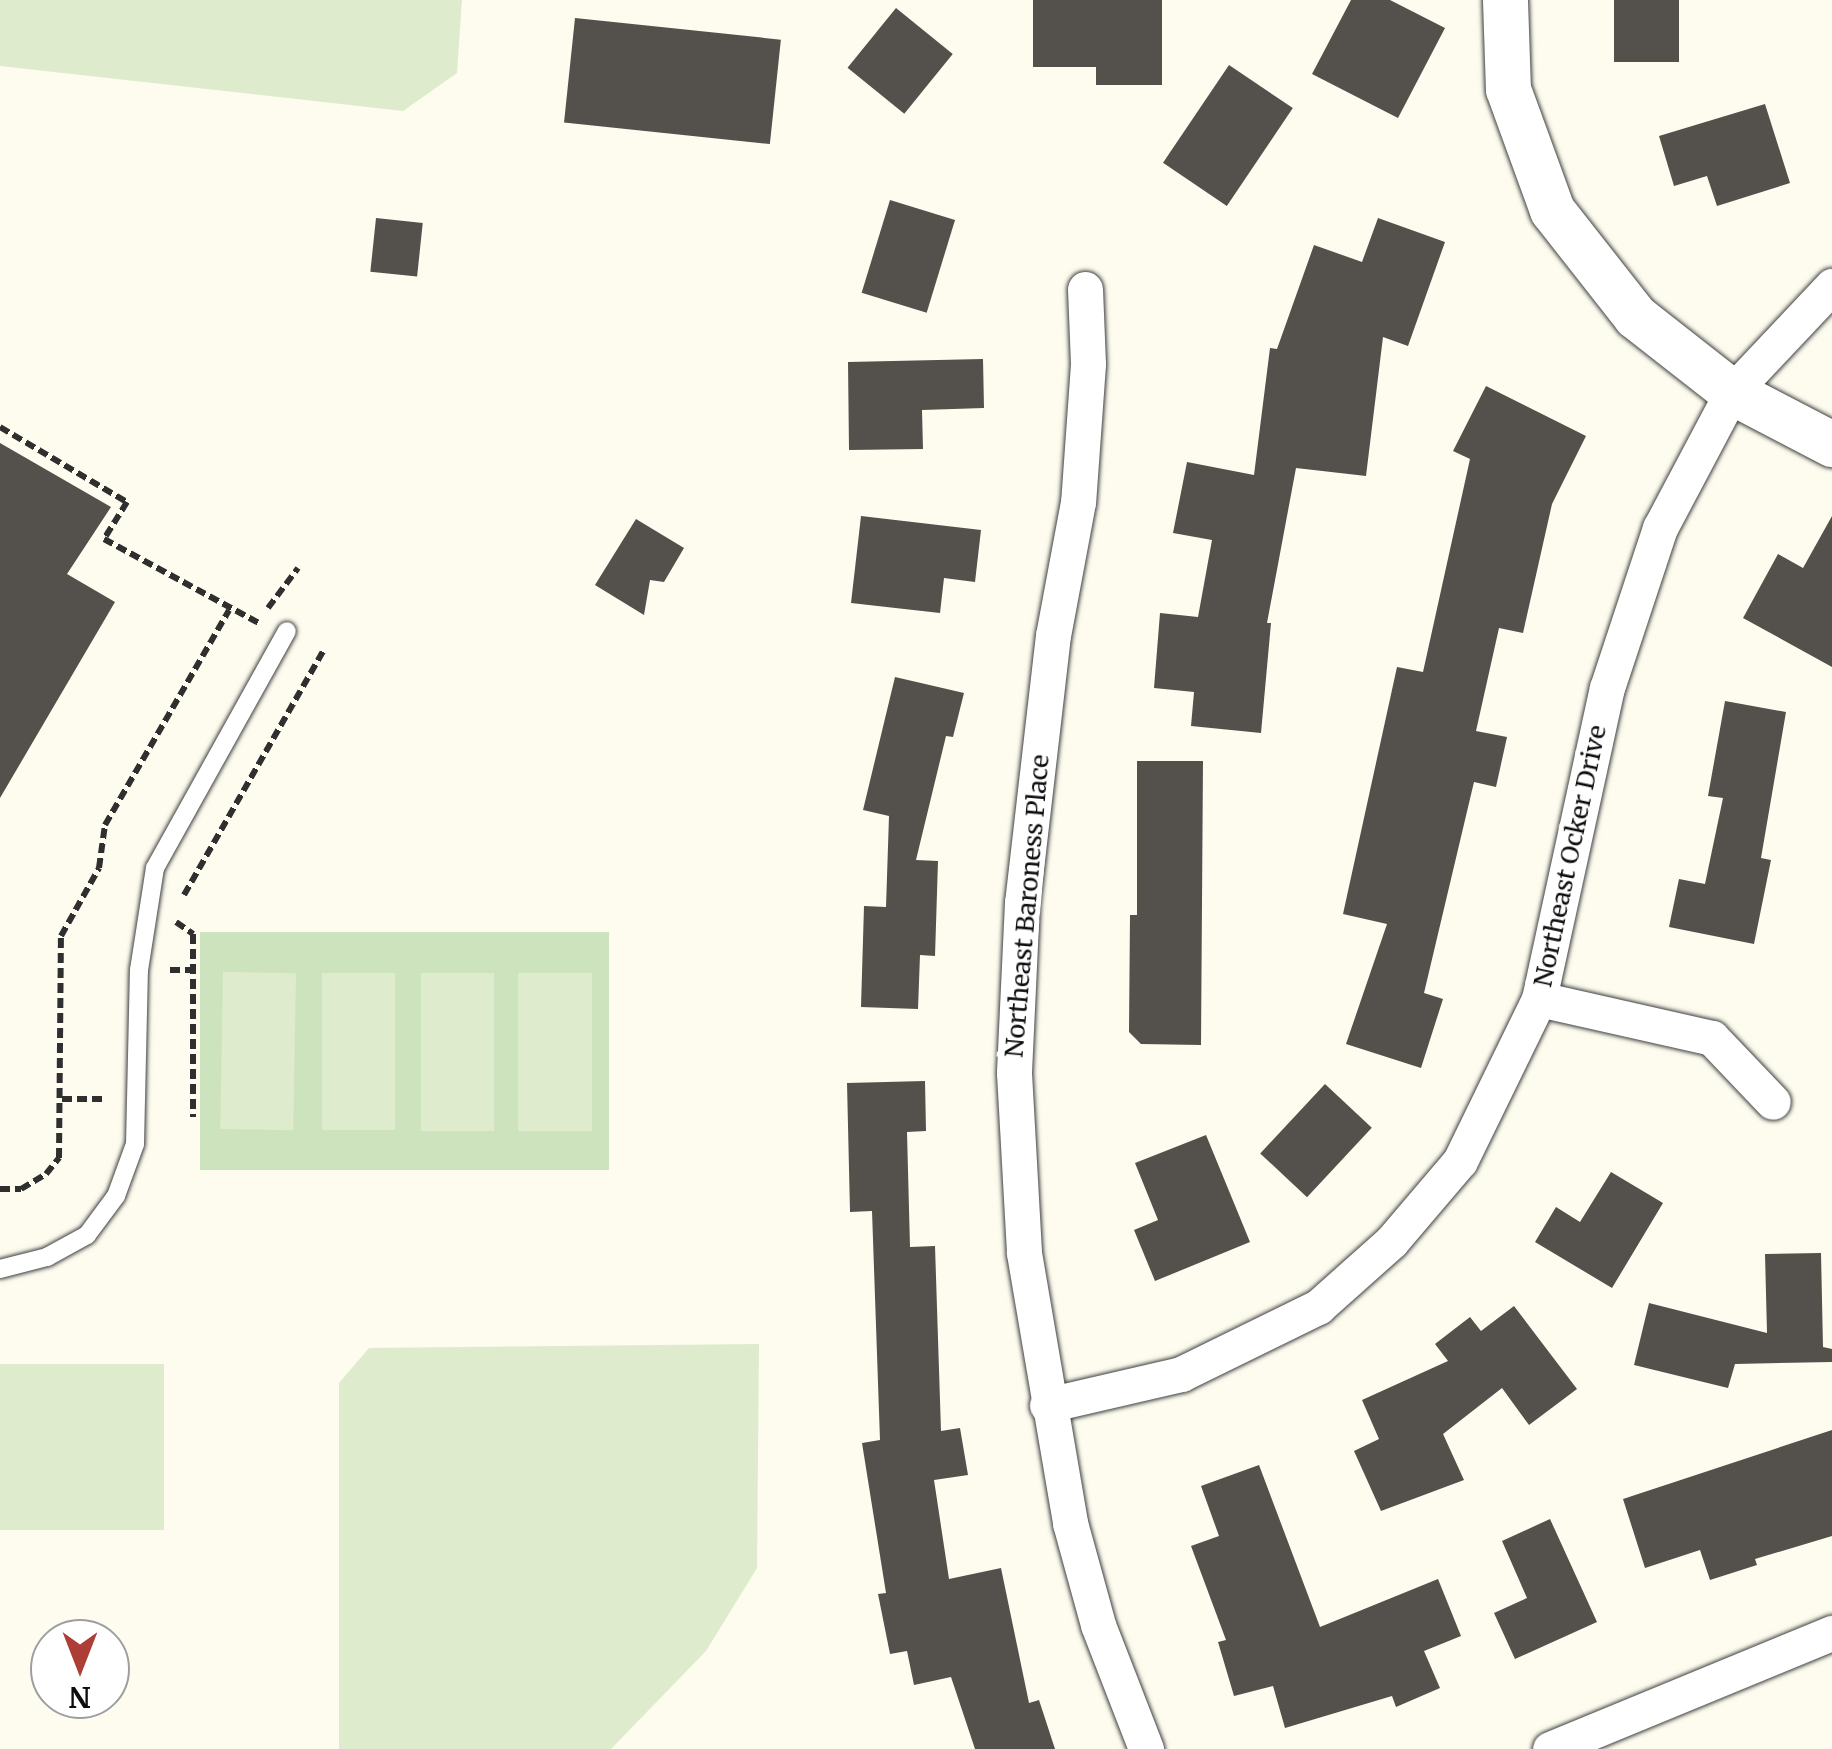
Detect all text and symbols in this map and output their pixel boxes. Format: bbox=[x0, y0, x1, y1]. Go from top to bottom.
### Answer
street label: Northeast Ocker Drive bbox=[1528, 722, 1612, 990]
street label: Northeast Baroness Place bbox=[999, 753, 1055, 1059]
north arrow bbox=[30, 1619, 130, 1719]
text: N bbox=[69, 1679, 91, 1715]

